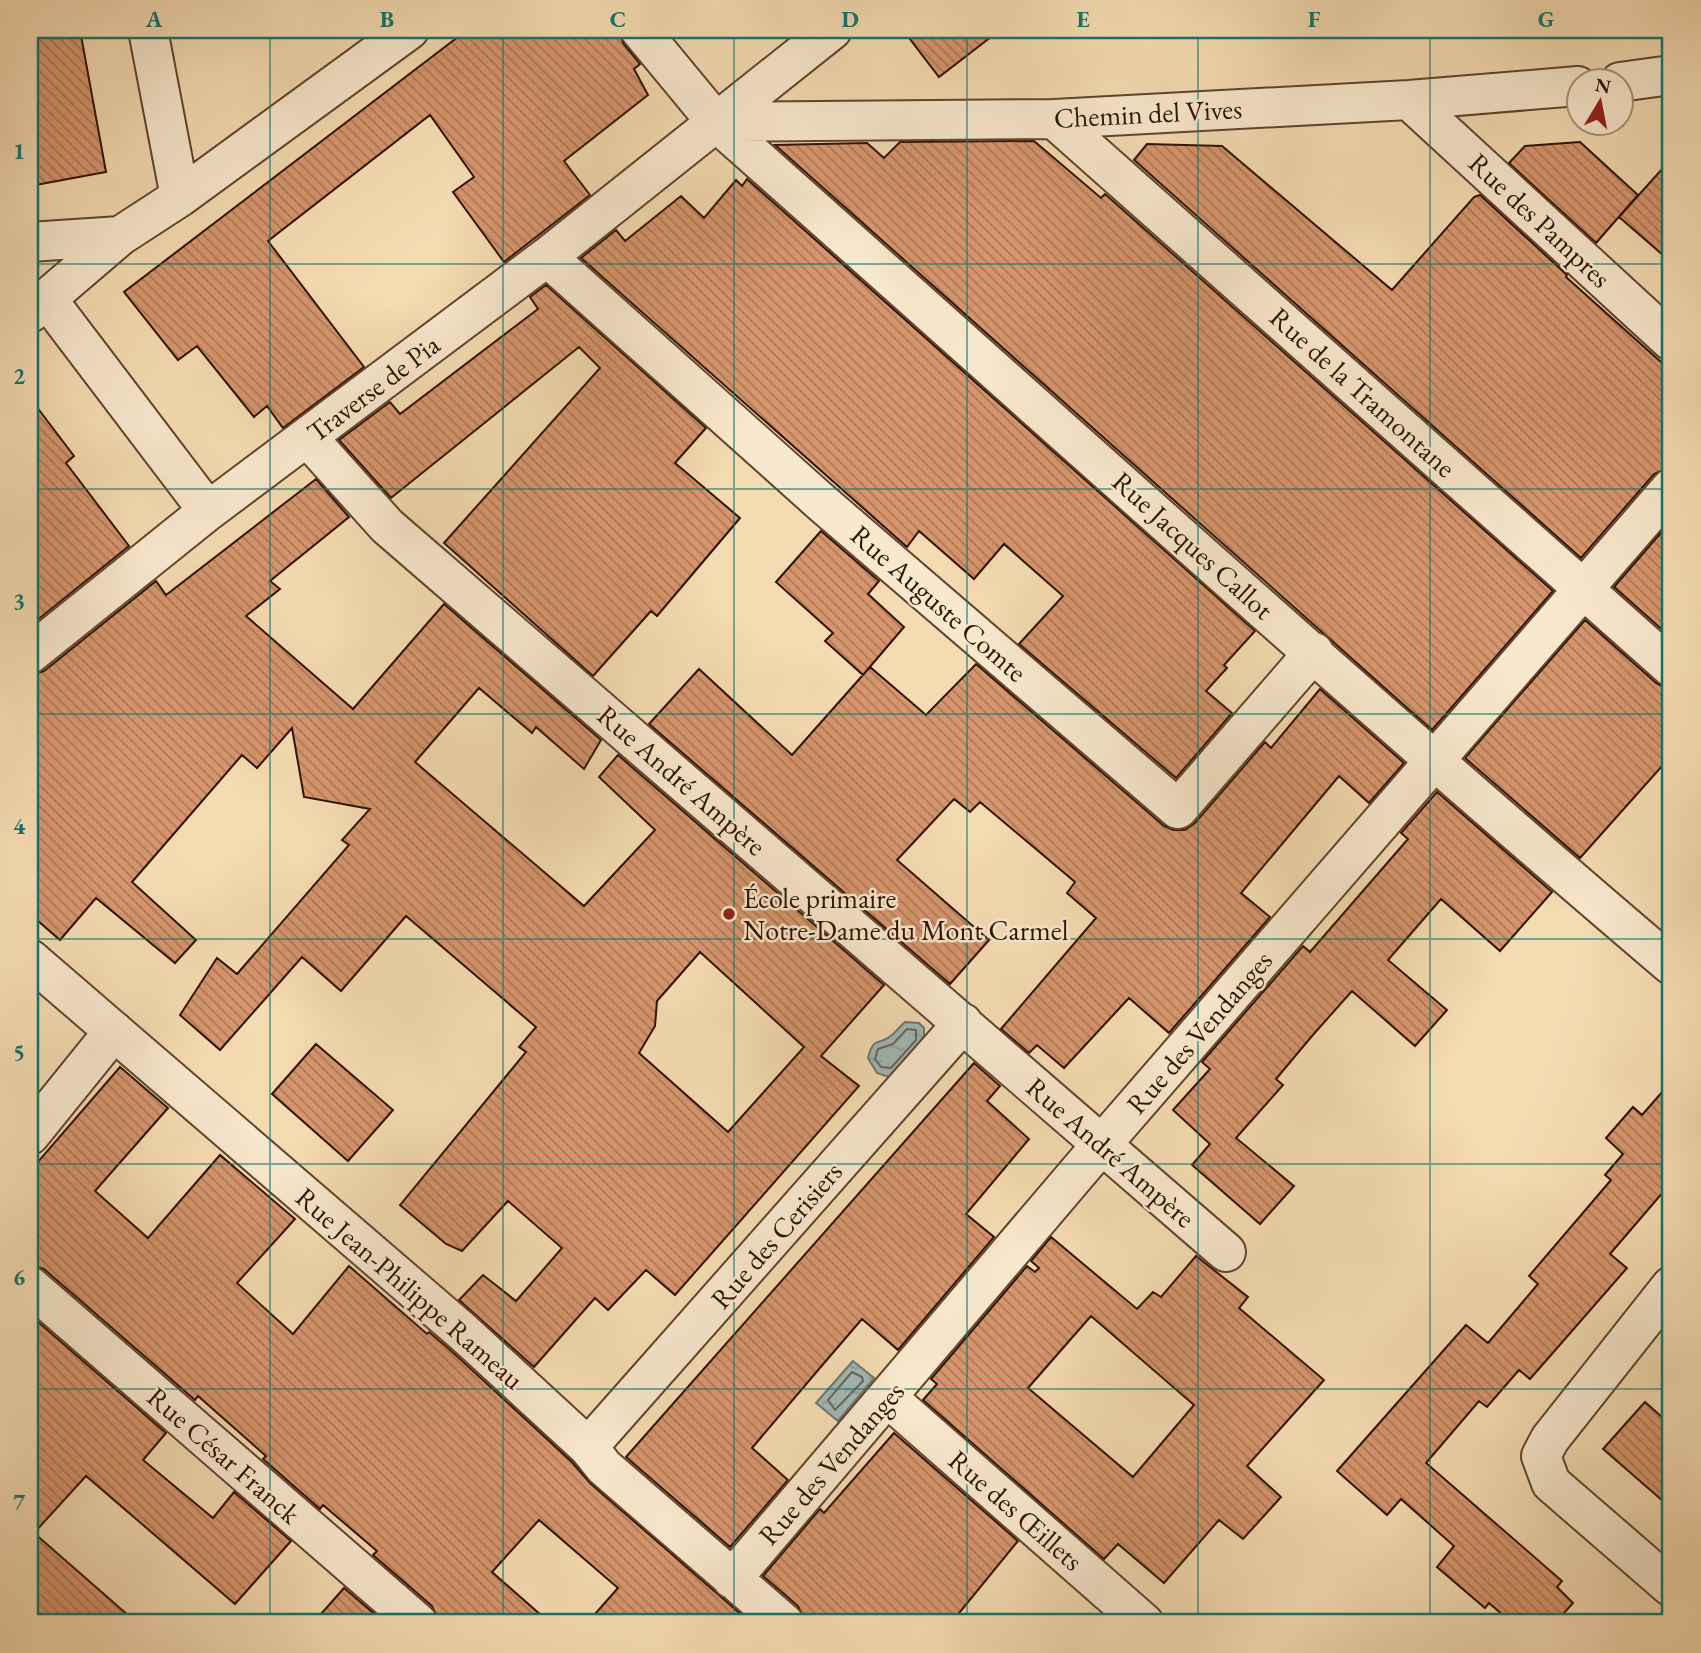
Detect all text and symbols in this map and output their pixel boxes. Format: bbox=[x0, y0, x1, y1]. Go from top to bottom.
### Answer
text: A bbox=[145, 4, 163, 34]
text: B bbox=[380, 4, 394, 34]
text: C bbox=[610, 4, 626, 34]
text: D bbox=[841, 4, 859, 34]
text: E bbox=[1076, 4, 1090, 34]
text: F bbox=[1308, 4, 1321, 34]
text: G bbox=[1538, 4, 1554, 34]
north arrow bbox=[1564, 66, 1634, 136]
text: N bbox=[1593, 72, 1613, 100]
street label: Chemin del Vives bbox=[1053, 90, 1243, 136]
text: 1 bbox=[13, 136, 25, 166]
street label: Rue des Pampres bbox=[1461, 145, 1619, 295]
street label: Rue de la Tramontane bbox=[1263, 299, 1464, 485]
street label: Traverse de Pia bbox=[299, 326, 447, 450]
text: 2 bbox=[13, 361, 25, 391]
street label: Rue Jacques Callot bbox=[1105, 463, 1281, 627]
street label: Rue Auguste Comte bbox=[843, 517, 1035, 689]
text: 3 bbox=[13, 586, 25, 616]
street label: Rue André Ampère bbox=[590, 697, 774, 863]
text: 4 bbox=[13, 811, 26, 841]
place label: École primaire Notre-Dame du Mont Carmel bbox=[743, 880, 1069, 948]
marker: École primaire Notre-Dame du Mont Carmel bbox=[721, 906, 737, 922]
street label: Rue des Vendanges bbox=[1118, 943, 1280, 1121]
text: 5 bbox=[13, 1037, 25, 1067]
street label: Rue André Ampère bbox=[1019, 1069, 1203, 1235]
street label: Rue des Cerisiers bbox=[702, 1154, 850, 1316]
street label: Rue Jean-Philippe Rameau bbox=[288, 1179, 532, 1397]
text: 6 bbox=[13, 1262, 25, 1292]
street label: Rue des Vendanges bbox=[750, 1374, 912, 1552]
street label: Rue César Franck bbox=[140, 1379, 309, 1532]
street label: Rue des Œillets bbox=[941, 1442, 1091, 1578]
text: 7 bbox=[13, 1487, 26, 1517]

